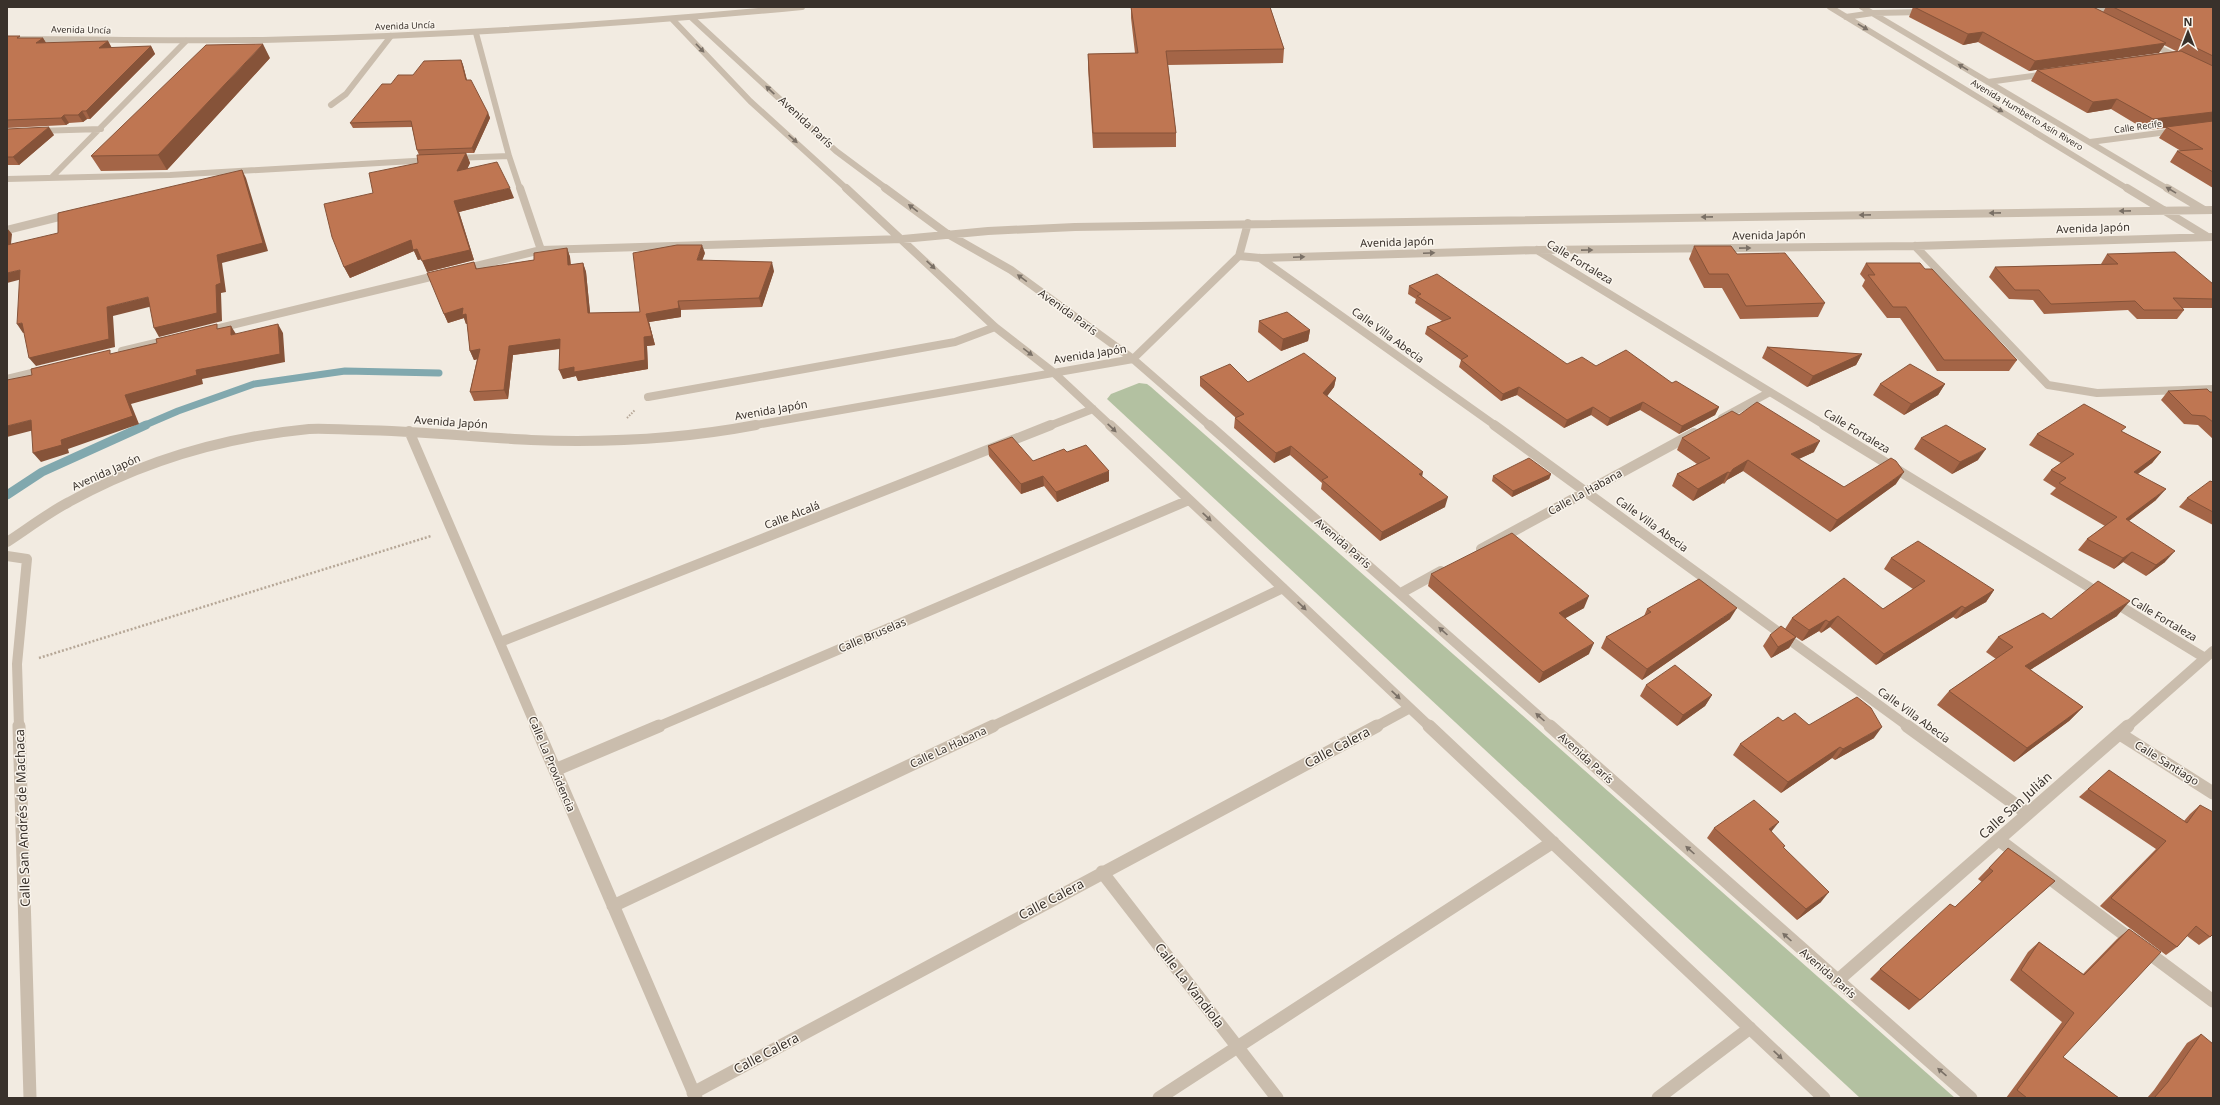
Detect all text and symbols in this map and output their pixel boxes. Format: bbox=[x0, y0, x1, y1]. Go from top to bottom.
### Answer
north arrow bbox=[2168, 12, 2208, 52]
text: N bbox=[2184, 14, 2192, 29]
street label: Avenida Uncía bbox=[375, 18, 435, 33]
street label: Avenida Uncía bbox=[51, 22, 111, 37]
one-way arrow bbox=[1857, 24, 1869, 31]
one-way arrow bbox=[695, 43, 705, 53]
one-way arrow bbox=[1958, 63, 1968, 71]
street label: Avenida Humberto Asín Rivero bbox=[1969, 76, 2086, 153]
one-way arrow bbox=[765, 85, 775, 94]
street label: Avenida París bbox=[776, 92, 837, 151]
one-way arrow bbox=[1992, 106, 2004, 113]
street label: Calle Recife bbox=[2113, 117, 2163, 136]
one-way arrow bbox=[787, 135, 798, 144]
one-way arrow bbox=[2165, 187, 2177, 194]
one-way arrow bbox=[908, 204, 918, 212]
one-way arrow bbox=[2118, 208, 2131, 214]
one-way arrow bbox=[1988, 210, 2001, 216]
one-way arrow bbox=[1859, 211, 1871, 218]
one-way arrow bbox=[1700, 214, 1713, 220]
street label: Avenida Japón bbox=[2056, 219, 2130, 236]
street label: Avenida Japón bbox=[1732, 226, 1806, 243]
street label: Avenida Japón bbox=[1360, 233, 1434, 250]
street label: Calle Fortaleza bbox=[1544, 236, 1616, 287]
one-way arrow bbox=[1739, 245, 1752, 251]
one-way arrow bbox=[1581, 246, 1593, 253]
one-way arrow bbox=[1423, 250, 1436, 256]
one-way arrow bbox=[1293, 253, 1305, 260]
one-way arrow bbox=[926, 261, 937, 270]
one-way arrow bbox=[1017, 274, 1028, 282]
street label: Avenida París bbox=[1036, 285, 1101, 338]
street label: Calle Villa Abecia bbox=[1349, 303, 1428, 366]
street label: Avenida Japón bbox=[1052, 340, 1127, 367]
one-way arrow bbox=[1022, 348, 1033, 356]
street label: Avenida Japón bbox=[733, 396, 808, 423]
street label: Calle Fortaleza bbox=[1821, 405, 1893, 456]
street label: Avenida Japón bbox=[414, 411, 488, 432]
one-way arrow bbox=[1107, 423, 1117, 432]
street label: Avenida Japón bbox=[69, 450, 142, 493]
street label: Calle La Habana bbox=[1545, 465, 1625, 518]
street label: Calle Villa Abecia bbox=[1613, 492, 1692, 555]
street label: Calle Alcalá bbox=[762, 497, 822, 532]
one-way arrow bbox=[1202, 512, 1212, 521]
street label: Avenida París bbox=[1312, 514, 1375, 571]
street label: Calle Fortaleza bbox=[2128, 593, 2200, 644]
one-way arrow bbox=[1297, 601, 1306, 610]
street label: Calle Bruselas bbox=[836, 614, 908, 656]
one-way arrow bbox=[1438, 626, 1448, 635]
street label: Calle Villa Abecia bbox=[1875, 683, 1954, 746]
one-way arrow bbox=[1391, 690, 1401, 700]
one-way arrow bbox=[1535, 713, 1546, 722]
street label: Calle La Providencia bbox=[526, 714, 579, 814]
street label: Calle La Habana bbox=[907, 722, 989, 771]
street label: Calle Calera bbox=[1301, 722, 1373, 772]
street label: Calle San Andrés de Machaca bbox=[10, 729, 34, 907]
street label: Avenida París bbox=[1555, 729, 1617, 787]
street label: Calle Santiago bbox=[2132, 737, 2203, 789]
street label: Calle San Julián bbox=[1975, 767, 2055, 843]
one-way arrow bbox=[1684, 846, 1695, 855]
street label: Calle Calera bbox=[1015, 874, 1087, 924]
one-way arrow bbox=[1782, 932, 1792, 941]
street label: Calle La Vandiola bbox=[1151, 939, 1229, 1031]
street label: Avenida París bbox=[1797, 944, 1860, 1001]
street label: Calle Calera bbox=[730, 1028, 802, 1078]
one-way arrow bbox=[1773, 1050, 1783, 1060]
one-way arrow bbox=[1937, 1068, 1947, 1077]

